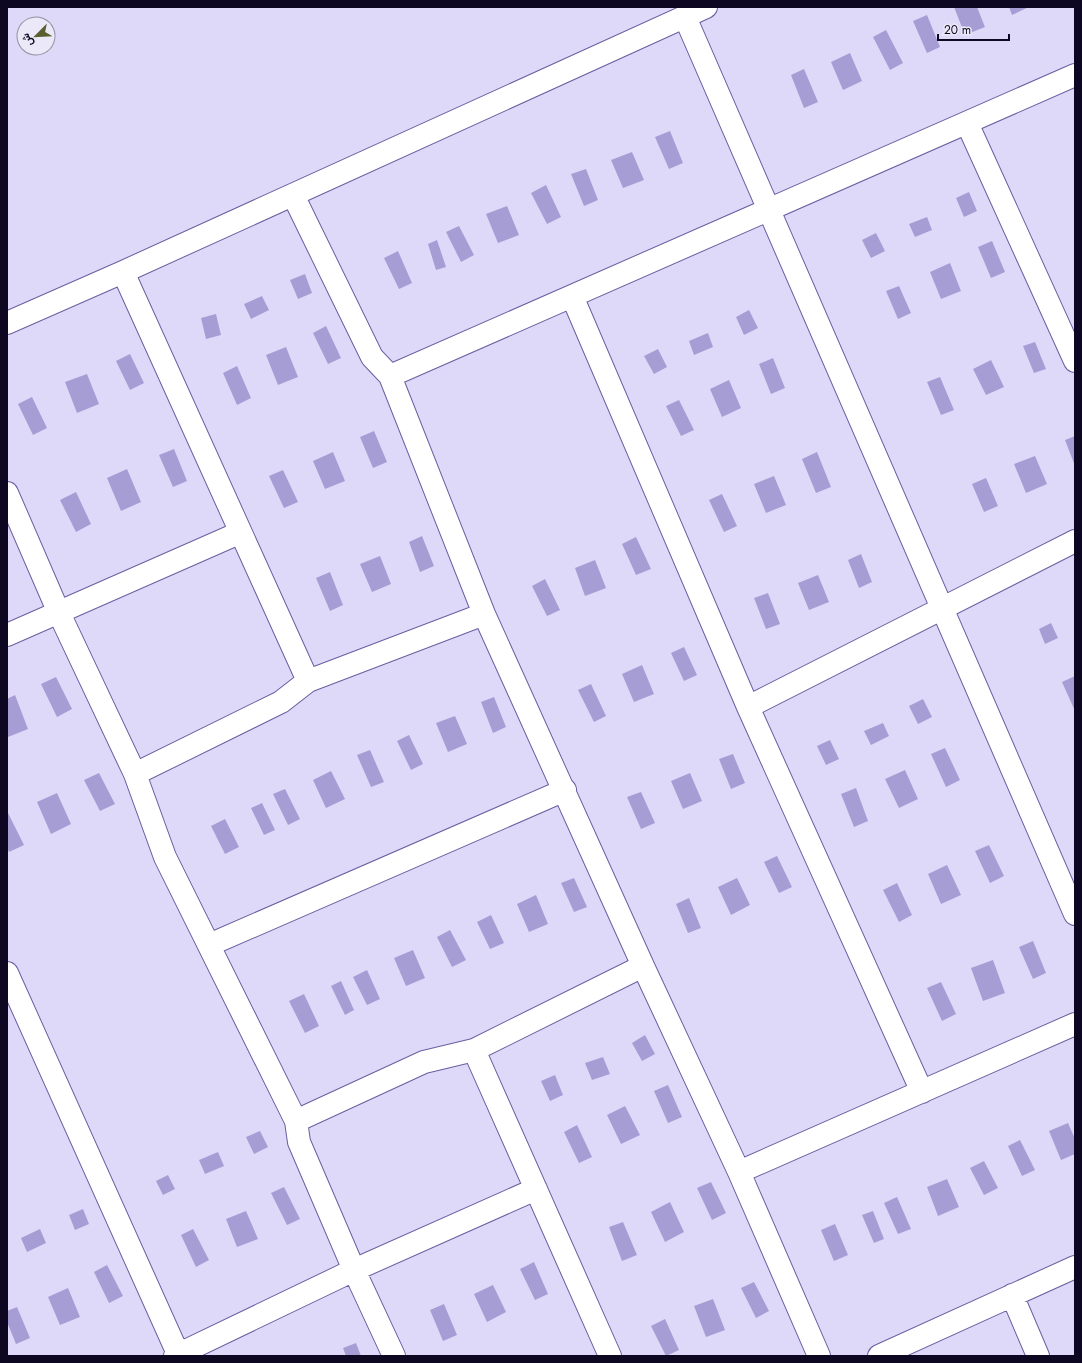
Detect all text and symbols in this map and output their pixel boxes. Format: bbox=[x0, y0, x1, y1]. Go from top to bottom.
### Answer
north arrow bbox=[16, 16, 56, 56]
scale bar bbox=[938, 16, 1009, 42]
text: 20 m bbox=[944, 21, 971, 39]
text: ش bbox=[17, 31, 37, 49]

